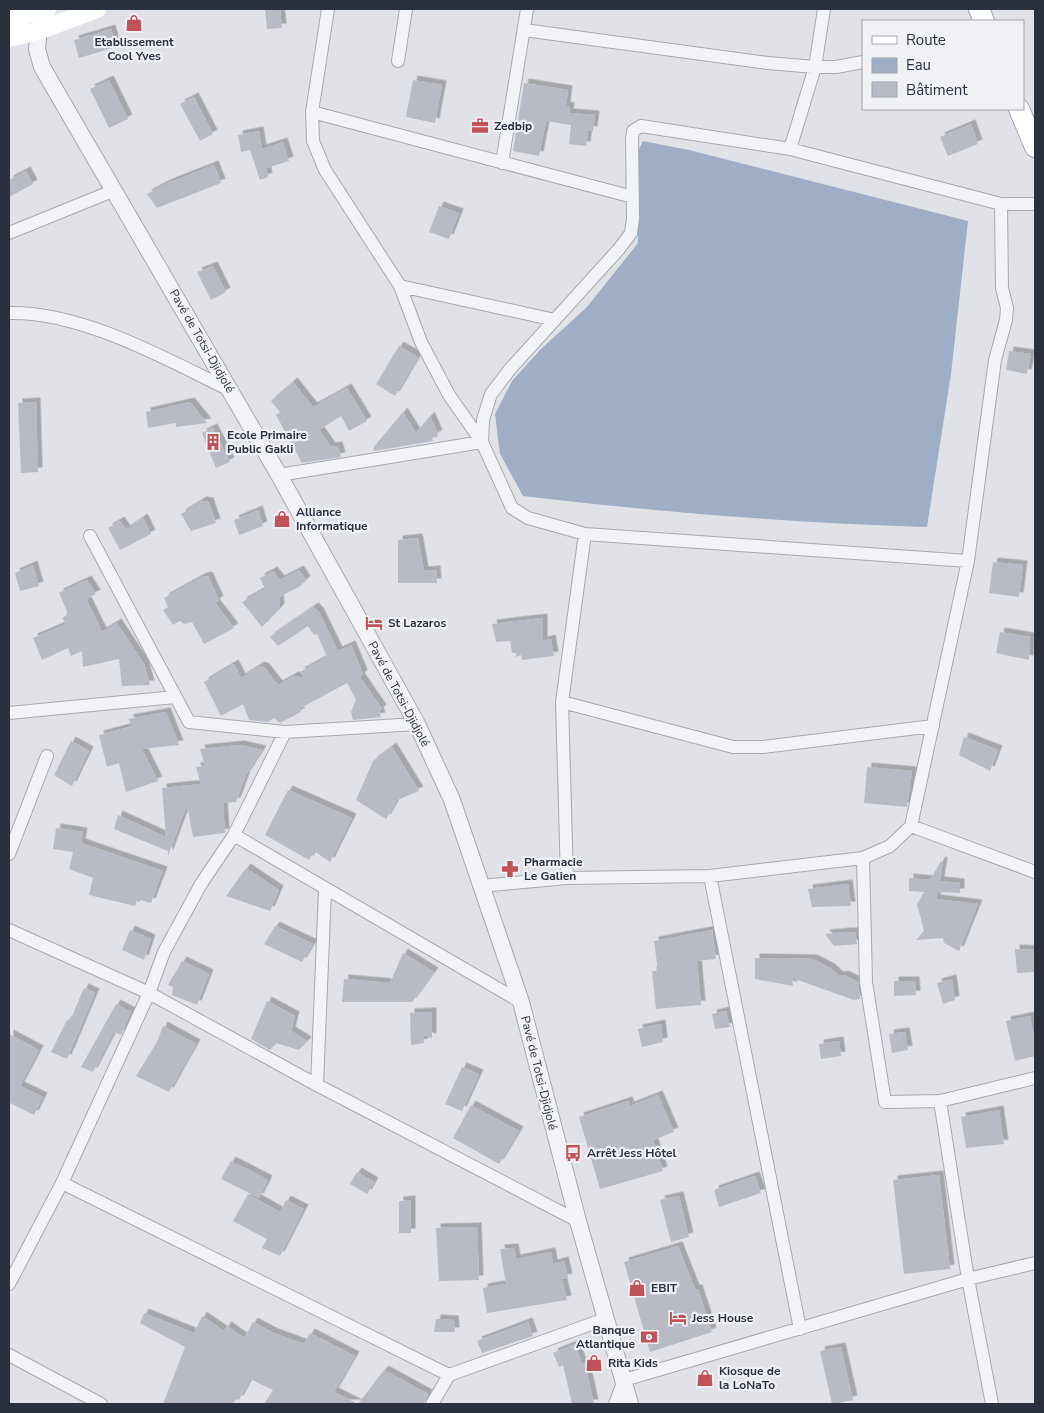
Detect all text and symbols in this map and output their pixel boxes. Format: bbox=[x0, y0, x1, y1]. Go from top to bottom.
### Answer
shop icon: Etablissement Cool Yves bbox=[124, 13, 144, 33]
legend bbox=[862, 20, 1024, 110]
text: Route bbox=[906, 30, 946, 50]
place label: Etablissement Cool Yves bbox=[94, 34, 174, 64]
text: Eau bbox=[906, 55, 931, 75]
text: Bâtiment bbox=[906, 80, 968, 100]
office icon: Zedbip bbox=[470, 116, 490, 136]
place label: Zedbip bbox=[494, 118, 532, 134]
street label: Pavé de Totsi-Djidjolé bbox=[166, 286, 238, 396]
place label: Ecole Primaire Public Gakli bbox=[227, 427, 307, 457]
building icon: Ecole Primaire Public Gakli bbox=[203, 432, 223, 452]
place label: Alliance Informatique bbox=[296, 504, 368, 534]
shop icon: Alliance Informatique bbox=[272, 509, 292, 529]
hotel icon: St Lazaros bbox=[364, 613, 384, 633]
place label: St Lazaros bbox=[388, 615, 446, 631]
street label: Pavé de Totsi-Djidjolé bbox=[364, 638, 434, 750]
place label: Pharmacie Le Galien bbox=[524, 854, 583, 884]
pharmacy icon: Pharmacie Le Galien bbox=[500, 859, 520, 879]
street label: Pavé de Totsi-Djidjolé bbox=[517, 1014, 561, 1132]
bus stop icon: Arrêt Jess Hôtel bbox=[563, 1143, 583, 1163]
place label: Arrêt Jess Hôtel bbox=[587, 1145, 676, 1161]
shop icon: EBIT bbox=[627, 1278, 647, 1298]
place label: EBIT bbox=[651, 1280, 678, 1296]
hotel icon: Jess House bbox=[668, 1308, 688, 1328]
place label: Jess House bbox=[691, 1310, 754, 1326]
place label: Banque Atlantique bbox=[576, 1322, 635, 1352]
bank icon: Banque Atlantique bbox=[639, 1327, 659, 1347]
shop icon: Rita Kids bbox=[584, 1353, 604, 1373]
place label: Rita Kids bbox=[608, 1355, 658, 1371]
place label: Kiosque de la LoNaTo bbox=[719, 1363, 781, 1393]
shop icon: Kiosque de la LoNaTo bbox=[695, 1368, 715, 1388]

